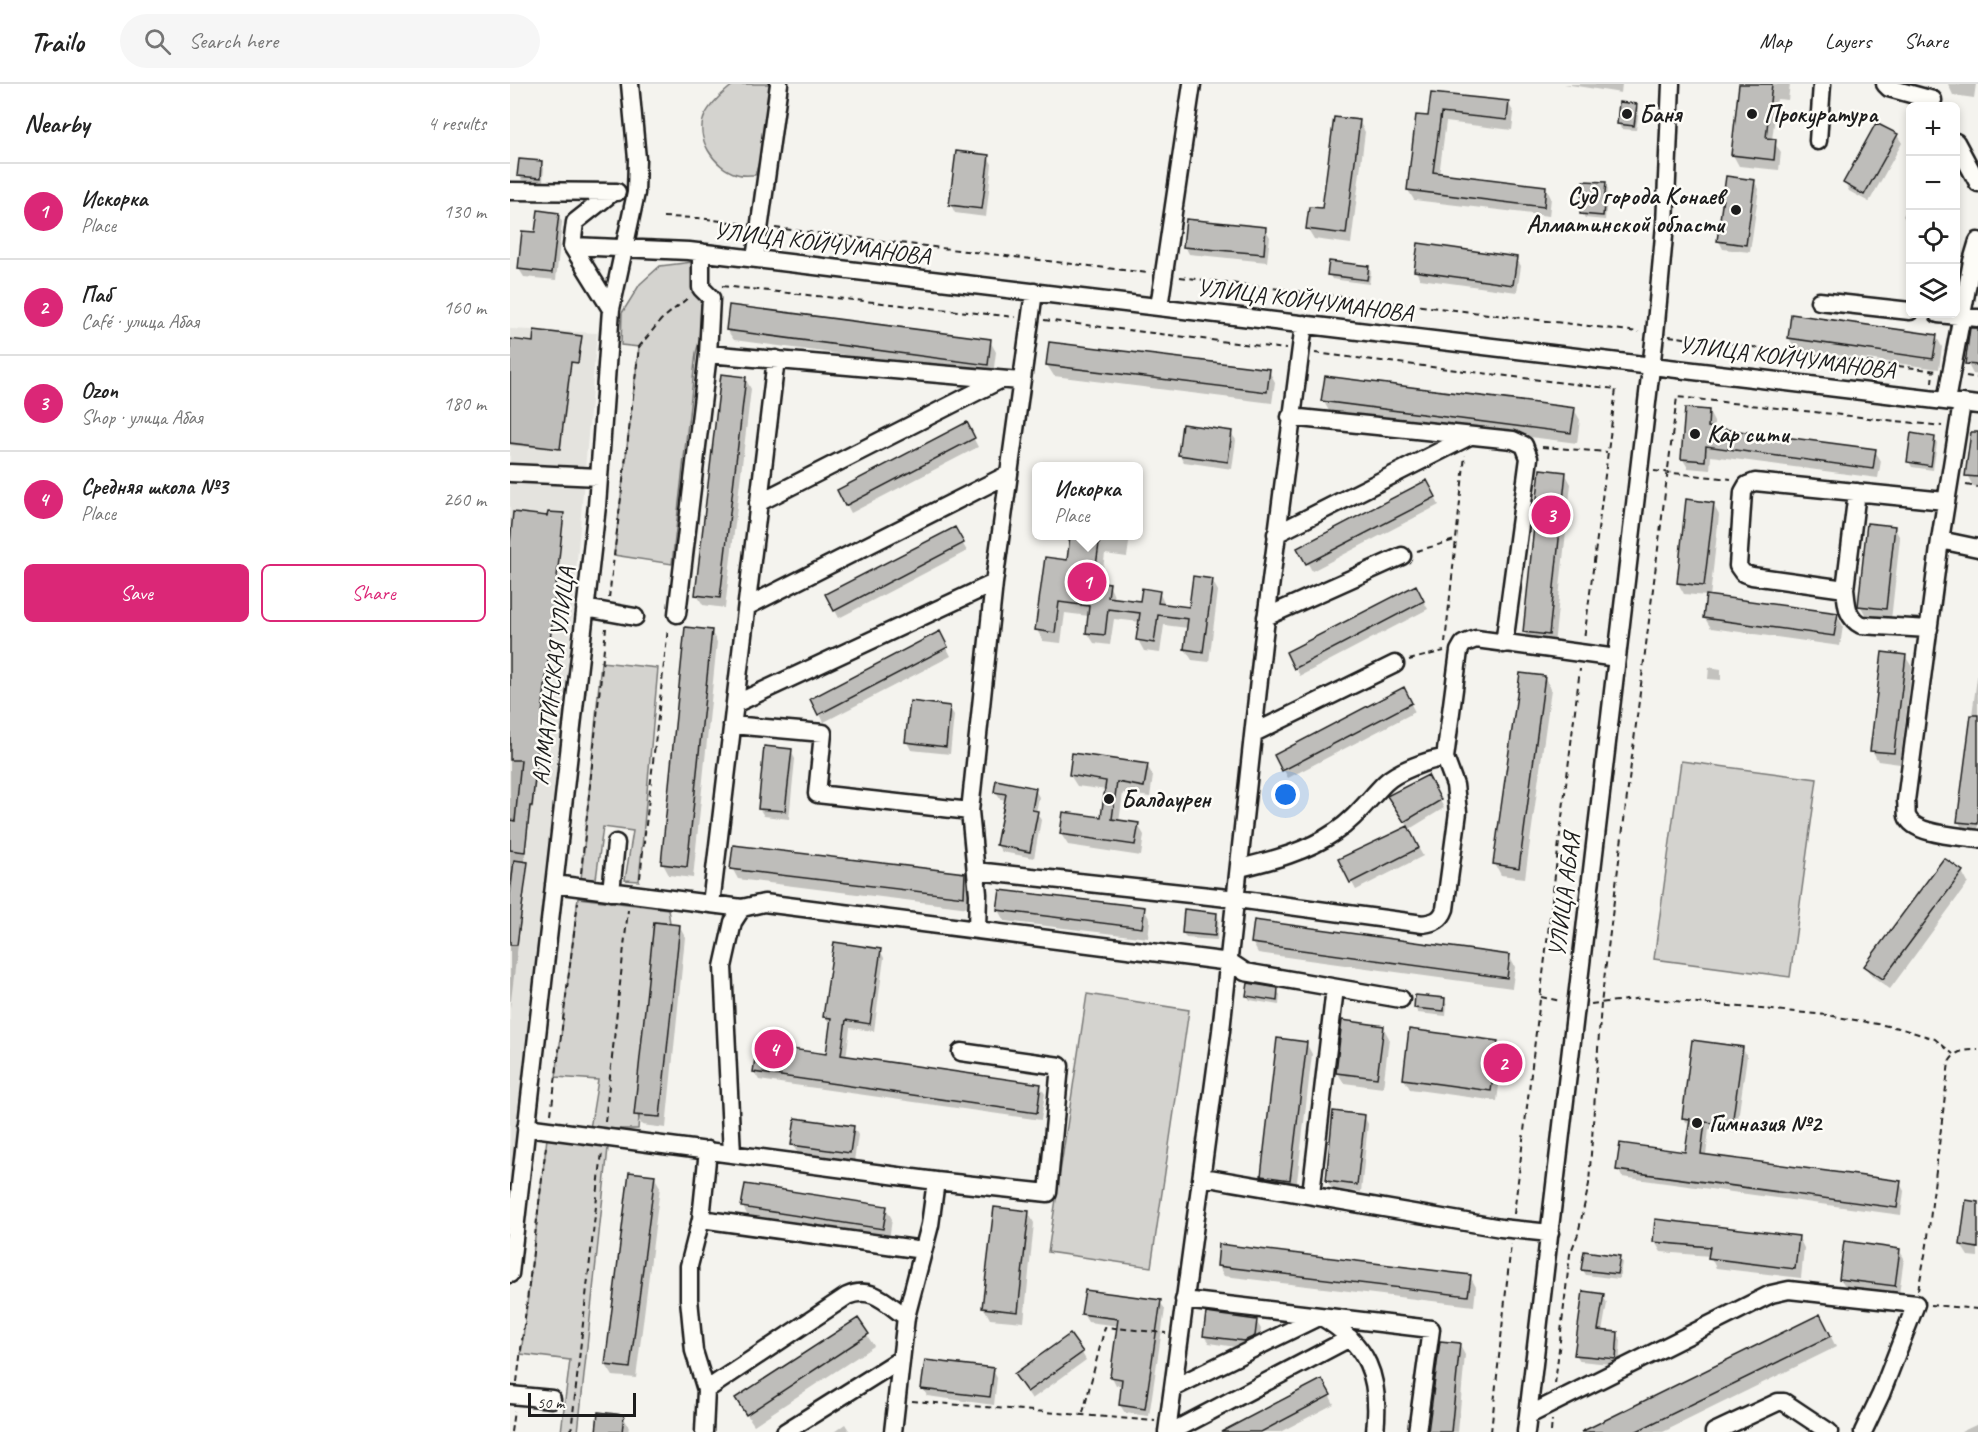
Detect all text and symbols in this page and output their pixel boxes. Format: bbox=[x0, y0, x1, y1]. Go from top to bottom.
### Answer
search box bbox=[120, 14, 540, 68]
text: Trailo bbox=[30, 24, 84, 59]
icon: search bbox=[141, 25, 174, 58]
text: Search here bbox=[189, 27, 278, 55]
text: Map bbox=[1759, 28, 1792, 54]
text: Layers bbox=[1825, 28, 1871, 54]
text: Share bbox=[1904, 28, 1948, 54]
place label: Баня bbox=[1639, 99, 1683, 129]
place label: Прокуратура bbox=[1764, 99, 1879, 129]
map controls bbox=[1906, 102, 1960, 318]
button: + bbox=[1906, 102, 1960, 156]
text: Nearby bbox=[24, 107, 89, 140]
marker: Баня bbox=[1620, 107, 1634, 121]
marker: Прокуратура bbox=[1745, 107, 1759, 121]
text: 4 results bbox=[427, 111, 486, 136]
button: − bbox=[1906, 156, 1960, 210]
place label: Суд города Конаев Алматинской области bbox=[1526, 181, 1729, 239]
text: Искоркa bbox=[81, 185, 147, 213]
text: 1 bbox=[39, 199, 48, 224]
text: 130 m bbox=[443, 199, 486, 224]
marker: Суд города Конаев Алматинской области bbox=[1729, 203, 1743, 217]
button: locate bbox=[1906, 210, 1960, 264]
text: Place bbox=[81, 213, 116, 238]
street label: УЛИЦА КОЙЧУМАНОВА bbox=[712, 215, 933, 271]
button: layers bbox=[1906, 264, 1960, 318]
street label: УЛИЦА КОЙЧУМАНОВА bbox=[1195, 272, 1416, 328]
text: Паб bbox=[81, 281, 112, 309]
text: 2 bbox=[39, 295, 48, 320]
text: 160 m bbox=[443, 295, 486, 320]
text: Café · улица Абая bbox=[81, 309, 199, 334]
street label: УЛИЦА КОЙЧУМАНОВА bbox=[1677, 329, 1898, 385]
text: Ozon bbox=[81, 377, 118, 405]
text: 3 bbox=[39, 391, 48, 416]
text: 180 m bbox=[443, 391, 486, 416]
text: Shop · улица Абая bbox=[81, 405, 203, 430]
place label: Кар сити bbox=[1707, 419, 1791, 449]
marker: Кар сити bbox=[1688, 427, 1702, 441]
popup bbox=[1032, 462, 1143, 540]
text: Средняя школа №3 bbox=[81, 473, 228, 501]
text: Искоркa bbox=[1054, 475, 1121, 503]
text: 4 bbox=[39, 487, 48, 512]
text: 260 m bbox=[443, 487, 486, 512]
pin: 3 bbox=[1532, 492, 1570, 538]
text: Place bbox=[81, 501, 116, 526]
text: Place bbox=[1054, 503, 1089, 528]
pin: 1 bbox=[1068, 560, 1106, 604]
button: Save bbox=[24, 564, 249, 622]
button: Share bbox=[261, 564, 486, 622]
street label: АЛМАТИНСКАЯ УЛИЦА bbox=[525, 565, 581, 787]
your location bbox=[1271, 780, 1300, 809]
place label: Балдаурен bbox=[1121, 784, 1212, 814]
marker: Балдаурен bbox=[1102, 792, 1116, 806]
street label: УЛИЦА АБАЯ bbox=[1542, 828, 1587, 959]
pin: 4 bbox=[754, 1026, 794, 1072]
pin: 2 bbox=[1484, 1040, 1522, 1086]
place label: Гимназия №2 bbox=[1709, 1108, 1823, 1138]
marker: Гимназия №2 bbox=[1690, 1116, 1704, 1130]
scale bar bbox=[528, 1390, 636, 1418]
text: 50 m bbox=[537, 1393, 564, 1413]

